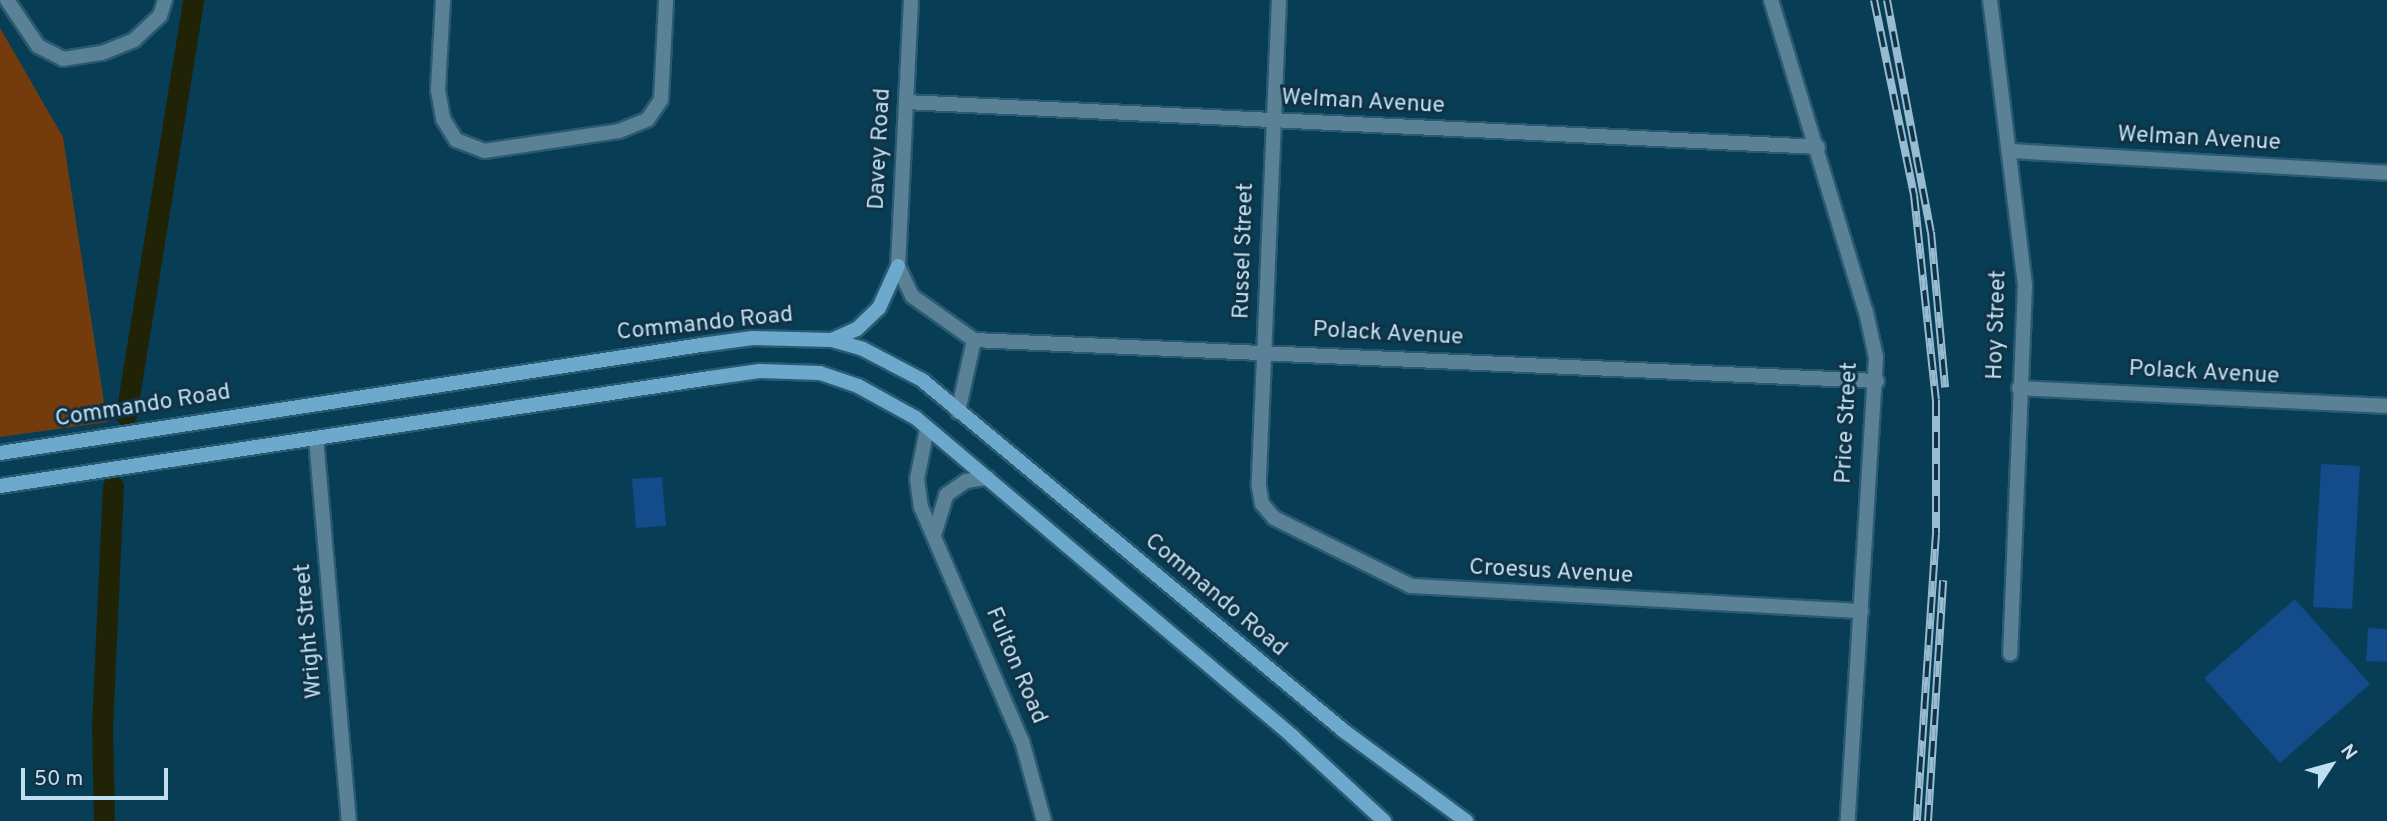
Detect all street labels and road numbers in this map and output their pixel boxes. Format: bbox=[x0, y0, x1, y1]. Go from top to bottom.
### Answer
street label: Welman Avenue bbox=[1280, 85, 1446, 121]
street label: Davey Road bbox=[864, 88, 898, 210]
street label: Welman Avenue bbox=[2116, 122, 2282, 158]
street label: Russel Street bbox=[1229, 182, 1261, 320]
street label: Hoy Street bbox=[1982, 270, 2014, 380]
street label: Commando Road bbox=[615, 302, 795, 348]
street label: Polack Avenue bbox=[1311, 317, 1465, 353]
street label: Polack Avenue bbox=[2127, 356, 2281, 392]
street label: Price Street bbox=[1831, 361, 1865, 485]
street label: Commando Road bbox=[53, 380, 233, 434]
street label: Commando Road bbox=[1138, 528, 1292, 664]
street label: Croesus Avenue bbox=[1468, 555, 1634, 591]
street label: Wright Street bbox=[290, 562, 330, 700]
street label: Fulton Road bbox=[978, 604, 1052, 728]

